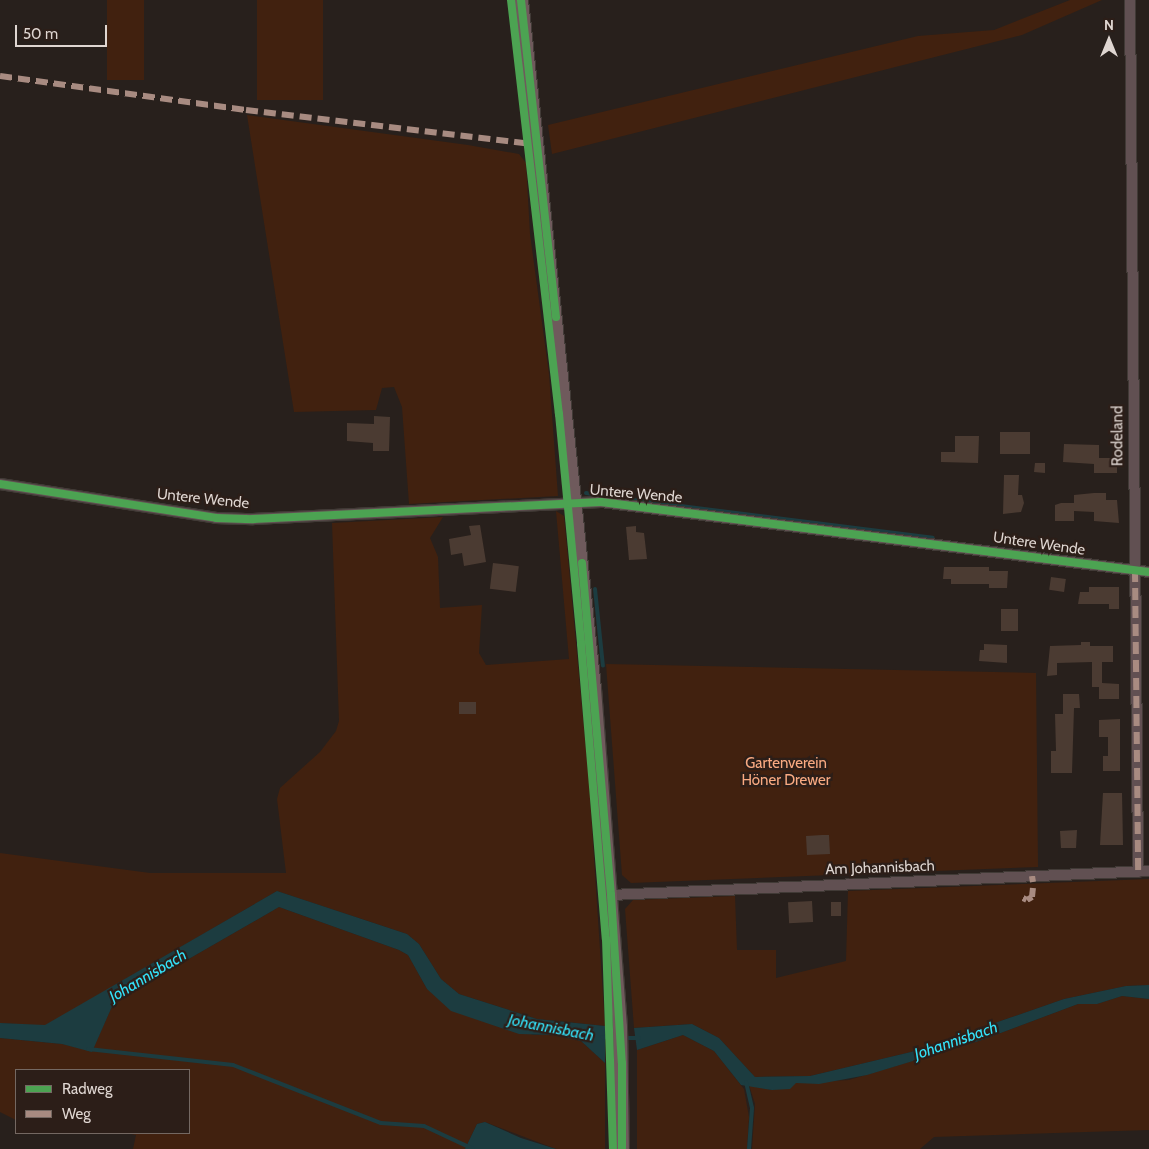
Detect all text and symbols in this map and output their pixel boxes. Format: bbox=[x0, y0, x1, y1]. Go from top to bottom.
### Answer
scale bar bbox=[18, 15, 110, 47]
north arrow bbox=[1084, 15, 1134, 65]
text: N bbox=[1104, 16, 1114, 34]
text: 50 m bbox=[23, 25, 58, 43]
street label: Rodeland bbox=[1109, 406, 1127, 466]
street label: Untere Wende bbox=[589, 481, 683, 507]
street label: Untere Wende bbox=[156, 485, 250, 513]
street label: Untere Wende bbox=[992, 529, 1086, 559]
park label: Gartenverein Höner Drewer bbox=[741, 754, 831, 789]
street label: Am Johannisbach bbox=[825, 857, 935, 879]
water label: Johannisbach bbox=[106, 945, 190, 1007]
water label: Johannisbach bbox=[507, 1010, 595, 1046]
water label: Johannisbach bbox=[912, 1018, 1000, 1064]
legend bbox=[15, 1069, 190, 1134]
text: Radweg bbox=[62, 1080, 112, 1098]
text: Weg bbox=[62, 1105, 91, 1123]

